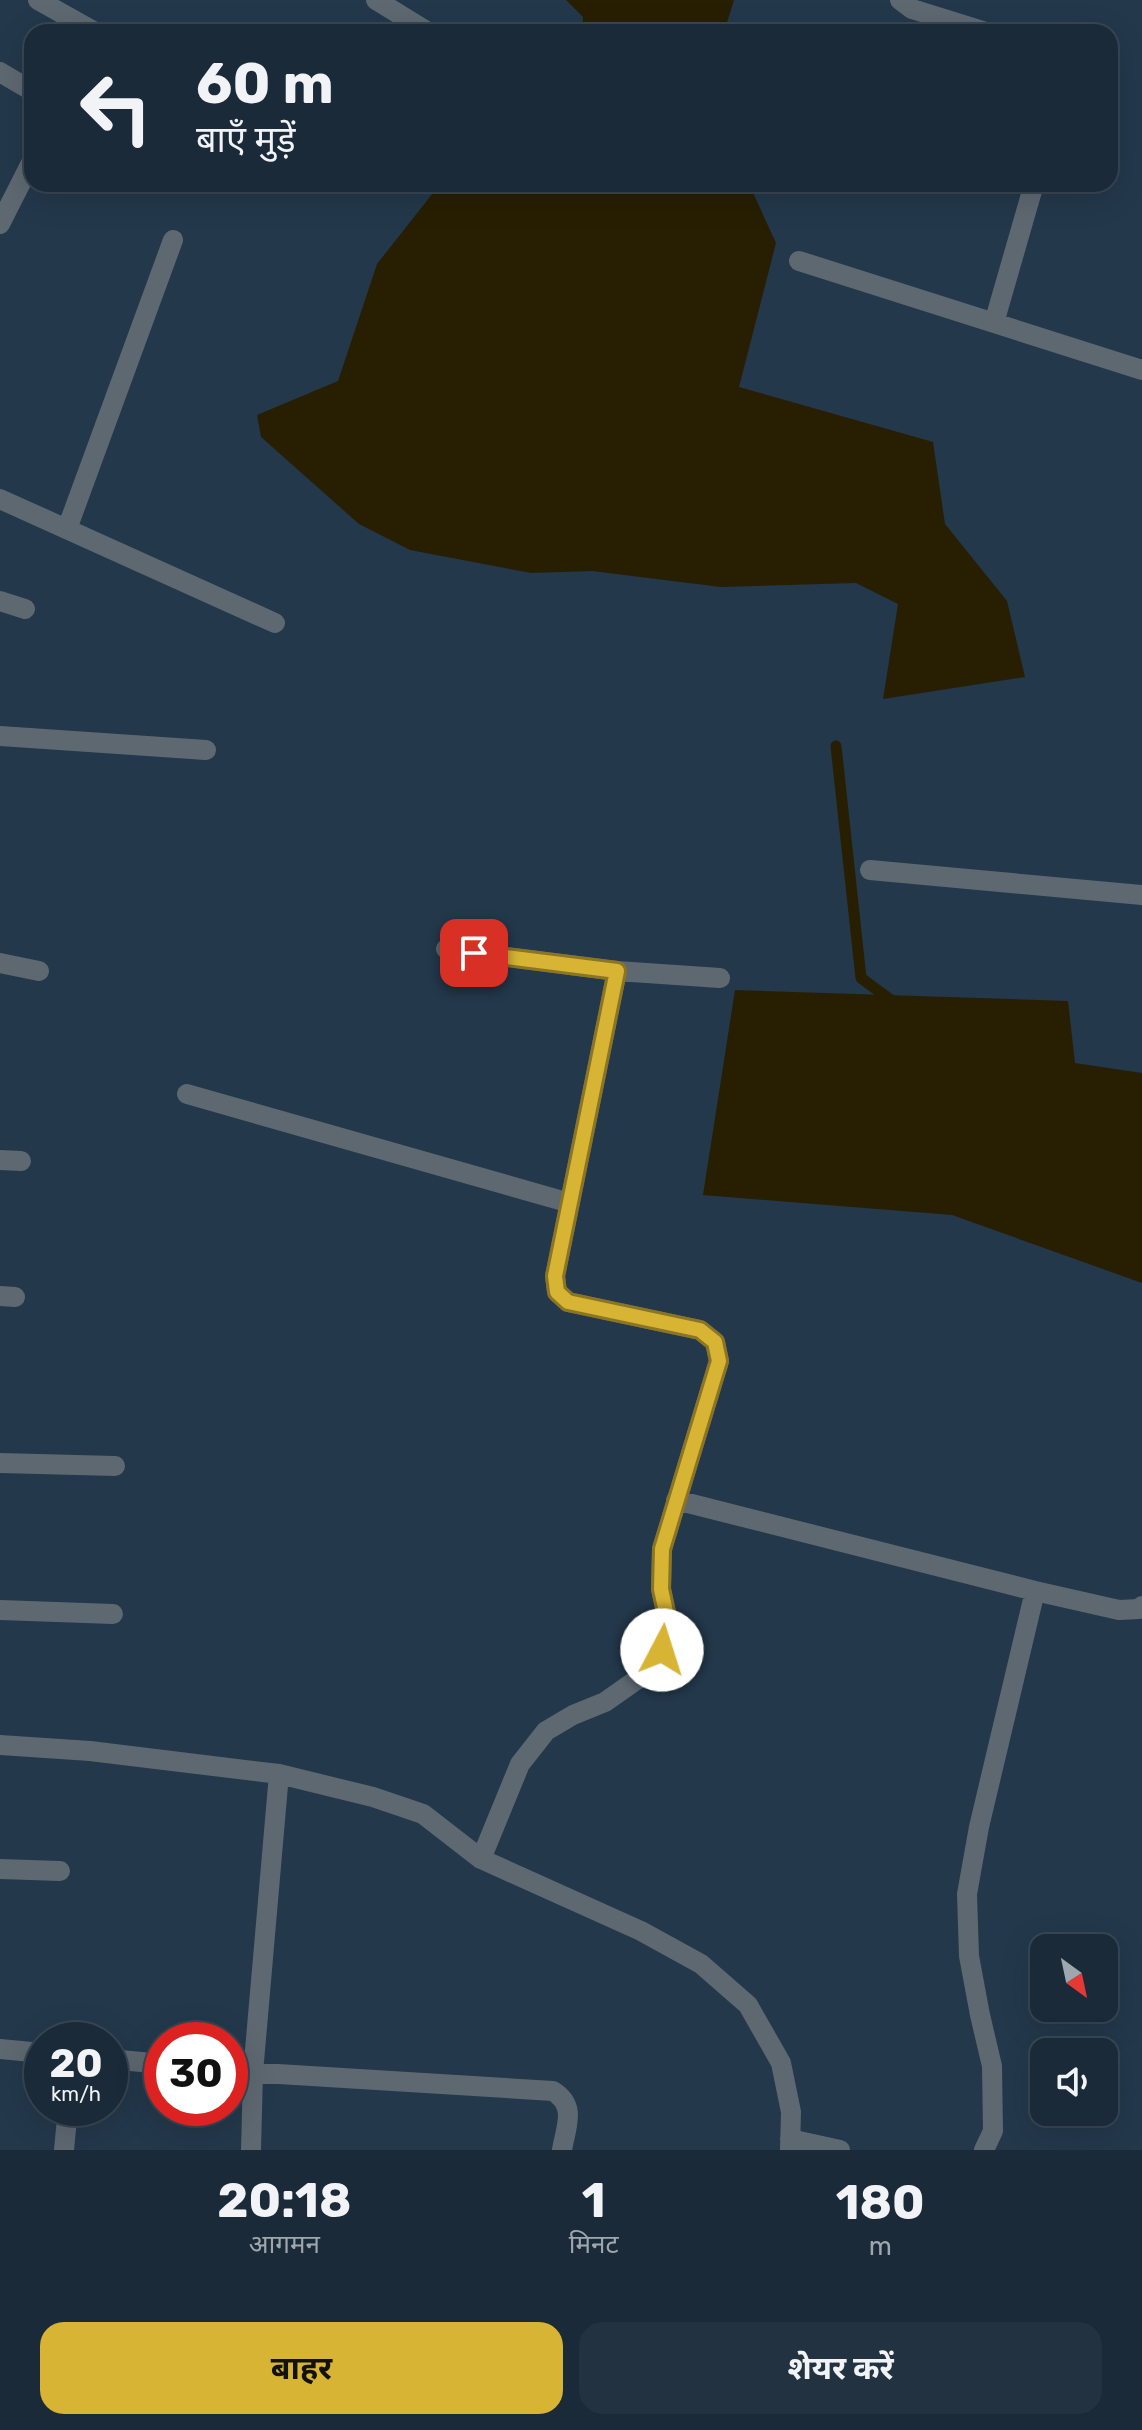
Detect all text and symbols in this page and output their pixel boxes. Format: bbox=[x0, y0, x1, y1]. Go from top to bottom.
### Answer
text: 60 m bbox=[196, 51, 334, 117]
icon: left bbox=[64, 56, 168, 160]
text: बाएँ मुड़ें bbox=[196, 118, 295, 161]
pin bbox=[440, 919, 508, 987]
icon: arrive bbox=[452, 931, 496, 975]
position arrow bbox=[620, 1608, 704, 1692]
north arrow bbox=[1030, 1934, 1118, 2022]
map controls bbox=[1030, 1934, 1118, 2126]
speed limit sign: 30 bbox=[144, 2022, 248, 2126]
button: sound bbox=[1030, 2038, 1118, 2126]
text: 20 bbox=[49, 2040, 103, 2087]
text: km/h bbox=[51, 2082, 101, 2106]
text: 20:18 bbox=[217, 2172, 351, 2229]
text: 1 bbox=[582, 2172, 606, 2229]
text: 180 bbox=[836, 2174, 925, 2231]
text: आगमन bbox=[249, 2229, 320, 2260]
text: मिनट bbox=[569, 2229, 619, 2260]
text: m bbox=[869, 2231, 892, 2262]
button: बाहर bbox=[40, 2322, 563, 2414]
button: शेयर करें bbox=[579, 2322, 1102, 2414]

